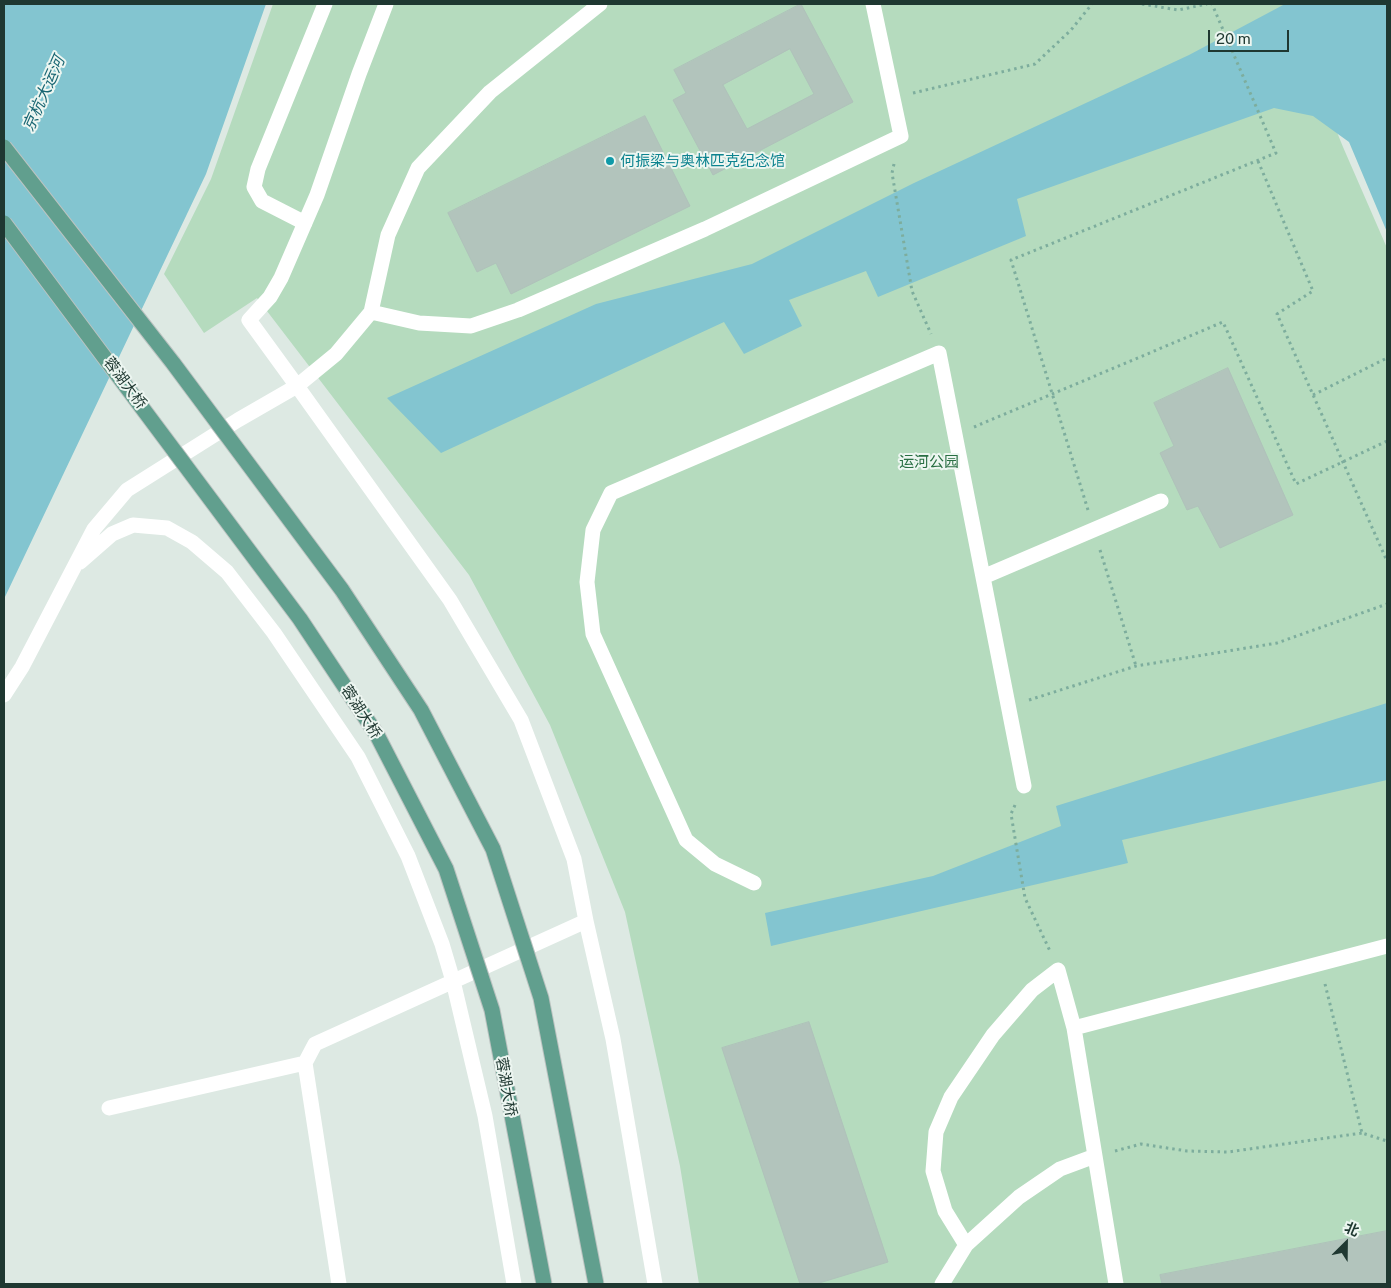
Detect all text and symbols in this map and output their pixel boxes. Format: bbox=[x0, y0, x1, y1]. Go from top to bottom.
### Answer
scale bar bbox=[1211, 20, 1292, 52]
text: 20 m bbox=[1216, 30, 1251, 47]
water label: 京杭大运河 bbox=[19, 54, 69, 134]
place label: 何振梁与奥林匹克纪念馆 bbox=[620, 152, 785, 170]
marker: 何振梁与奥林匹克纪念馆 bbox=[604, 155, 616, 167]
street label: 蓉湖大桥 bbox=[100, 354, 150, 412]
park label: 运河公园 bbox=[899, 453, 959, 471]
street label: 蓉湖大桥 bbox=[337, 682, 385, 742]
street label: 蓉湖大桥 bbox=[492, 1056, 520, 1118]
north arrow bbox=[1321, 1218, 1371, 1268]
text: 北 bbox=[1342, 1219, 1361, 1239]

